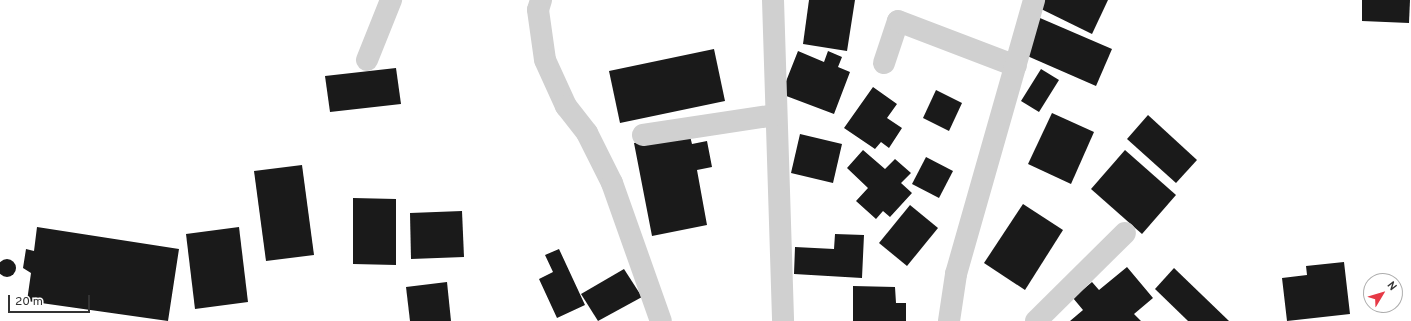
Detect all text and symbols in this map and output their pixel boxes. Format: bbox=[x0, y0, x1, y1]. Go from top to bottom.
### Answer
north arrow bbox=[1363, 273, 1403, 313]
text: N bbox=[1384, 279, 1400, 294]
scale bar bbox=[10, 287, 92, 313]
text: 20 m bbox=[15, 294, 43, 310]

